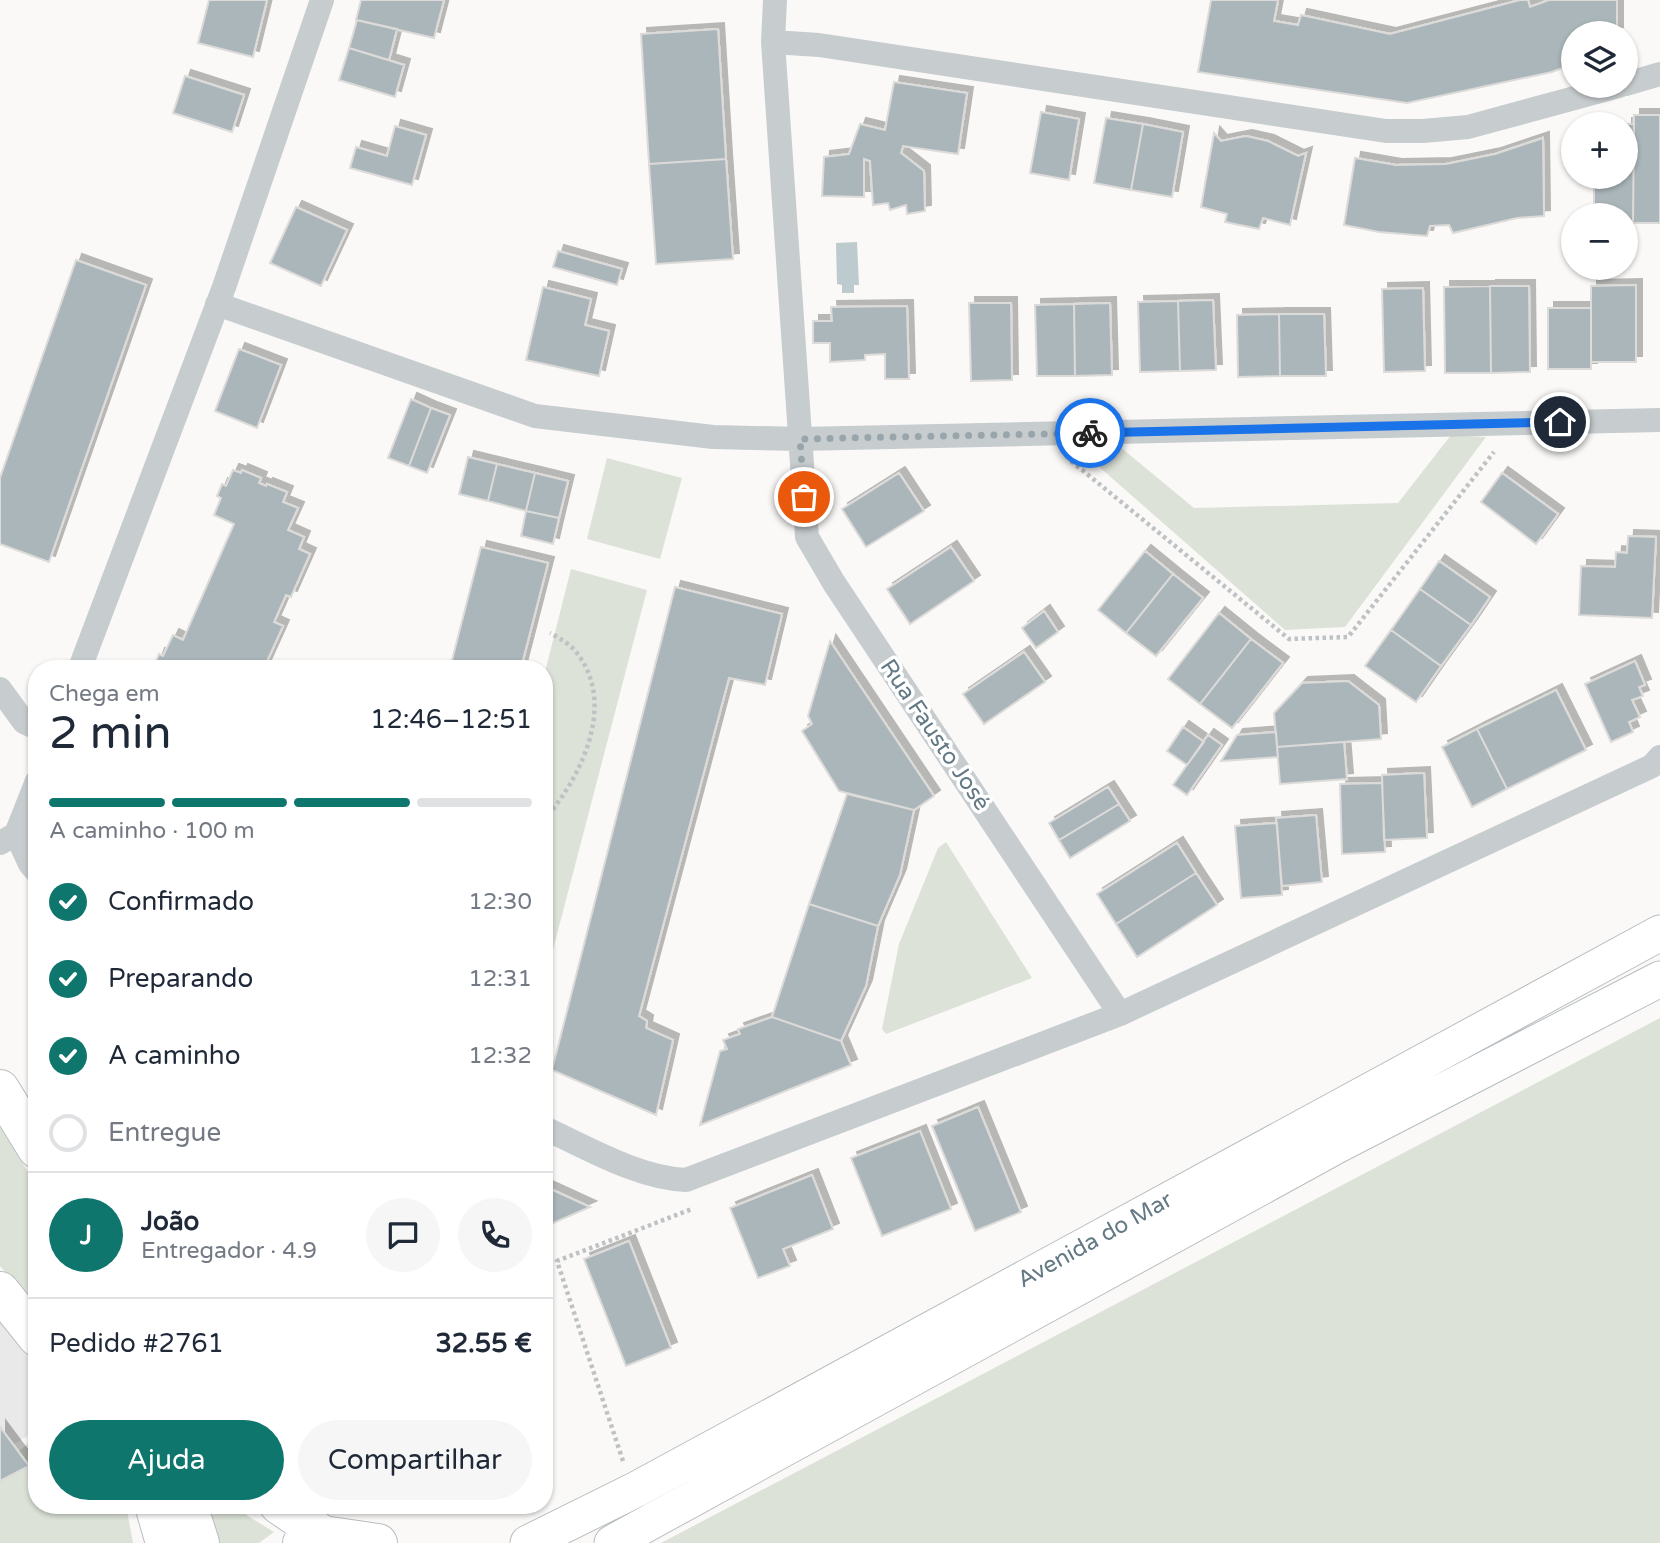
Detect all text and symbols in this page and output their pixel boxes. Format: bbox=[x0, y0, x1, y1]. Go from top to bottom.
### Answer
map controls bbox=[1561, 21, 1638, 280]
button: layers bbox=[1561, 21, 1638, 98]
button: + bbox=[1561, 112, 1638, 189]
button: − bbox=[1561, 203, 1638, 280]
pin bbox=[1530, 392, 1590, 452]
courier bbox=[1055, 398, 1125, 468]
icon: home bbox=[1541, 403, 1579, 441]
icon: bike bbox=[1071, 414, 1109, 452]
pin bbox=[774, 467, 834, 527]
icon: bag bbox=[785, 478, 823, 516]
street label: Rua Fausto José bbox=[874, 654, 996, 816]
text: Chega em bbox=[49, 680, 160, 708]
text: 12:46–12:51 bbox=[370, 704, 532, 735]
text: 2 min bbox=[49, 706, 172, 761]
text: A caminho · 100 m bbox=[49, 817, 255, 845]
icon: check bbox=[49, 883, 87, 921]
text: Confirmado bbox=[108, 886, 254, 917]
text: 12:30 bbox=[468, 888, 532, 916]
icon: check bbox=[49, 960, 87, 998]
text: Preparando bbox=[108, 963, 253, 994]
text: 12:31 bbox=[468, 965, 532, 993]
icon: check bbox=[49, 1037, 87, 1075]
text: A caminho bbox=[108, 1040, 240, 1071]
text: 12:32 bbox=[468, 1042, 532, 1070]
text: Entregue bbox=[108, 1117, 221, 1148]
street label: Avenida do Mar bbox=[1013, 1186, 1178, 1294]
button: chat bbox=[366, 1198, 440, 1272]
button: phone bbox=[458, 1198, 532, 1272]
text: João bbox=[141, 1206, 199, 1237]
text: J bbox=[80, 1220, 92, 1251]
text: Entregador · 4.9 bbox=[141, 1237, 317, 1265]
text: Pedido #2761 bbox=[49, 1328, 224, 1359]
text: 32.55 € bbox=[435, 1328, 532, 1359]
button: Ajuda bbox=[49, 1420, 284, 1500]
button: Compartilhar bbox=[298, 1420, 532, 1500]

